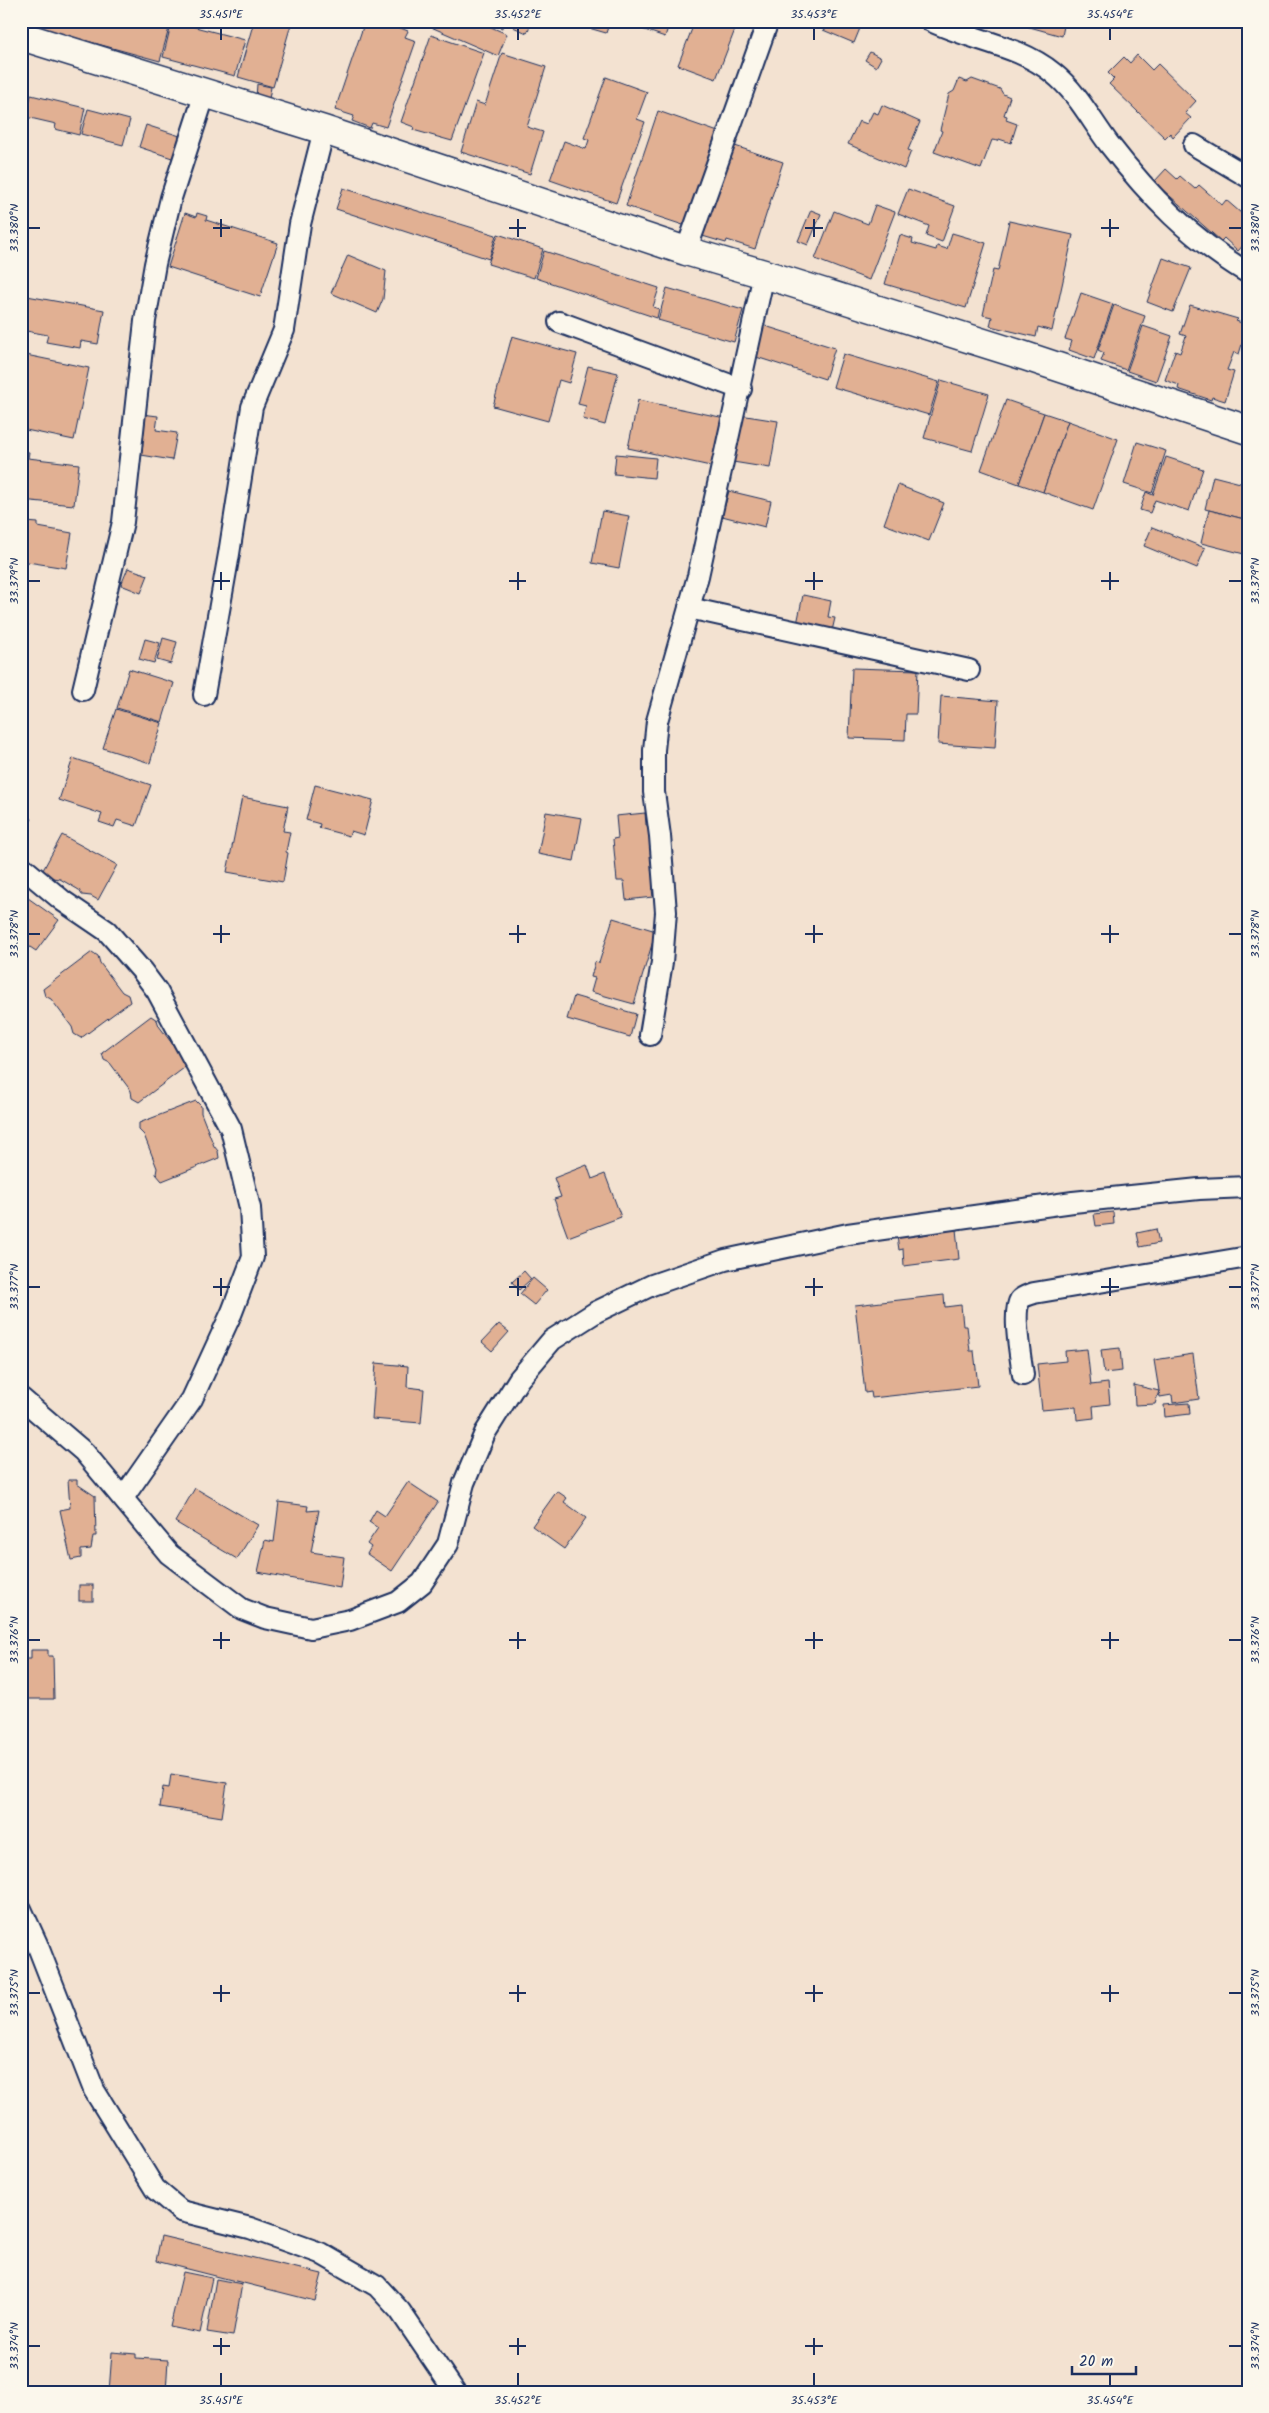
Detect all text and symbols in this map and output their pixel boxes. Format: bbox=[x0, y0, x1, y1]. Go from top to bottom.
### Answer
text: 35.451°E bbox=[199, 5, 244, 24]
text: 35.452°E bbox=[494, 5, 543, 24]
text: 35.453°E bbox=[790, 5, 839, 24]
text: 35.454°E bbox=[1087, 5, 1134, 24]
text: 33.380°N bbox=[5, 204, 24, 252]
text: 33.380°N bbox=[1246, 204, 1265, 252]
text: 33.379°N bbox=[5, 558, 24, 604]
text: 33.379°N bbox=[1246, 558, 1265, 604]
text: 33.378°N bbox=[5, 910, 24, 958]
text: 33.378°N bbox=[1246, 910, 1265, 958]
text: 33.377°N bbox=[5, 1264, 24, 1310]
text: 33.377°N bbox=[1246, 1264, 1265, 1310]
text: 33.376°N bbox=[5, 1616, 24, 1664]
text: 33.376°N bbox=[1246, 1616, 1265, 1664]
text: 33.375°N bbox=[5, 1969, 24, 2017]
text: 33.375°N bbox=[1246, 1969, 1265, 2017]
text: 33.374°N bbox=[5, 2322, 24, 2370]
text: 33.374°N bbox=[1246, 2322, 1265, 2370]
scale bar bbox=[1072, 2343, 1135, 2375]
text: 20 m bbox=[1079, 2350, 1113, 2374]
text: 35.451°E bbox=[199, 2391, 244, 2410]
text: 35.452°E bbox=[494, 2391, 543, 2410]
text: 35.453°E bbox=[790, 2391, 839, 2410]
text: 35.454°E bbox=[1087, 2391, 1134, 2410]

